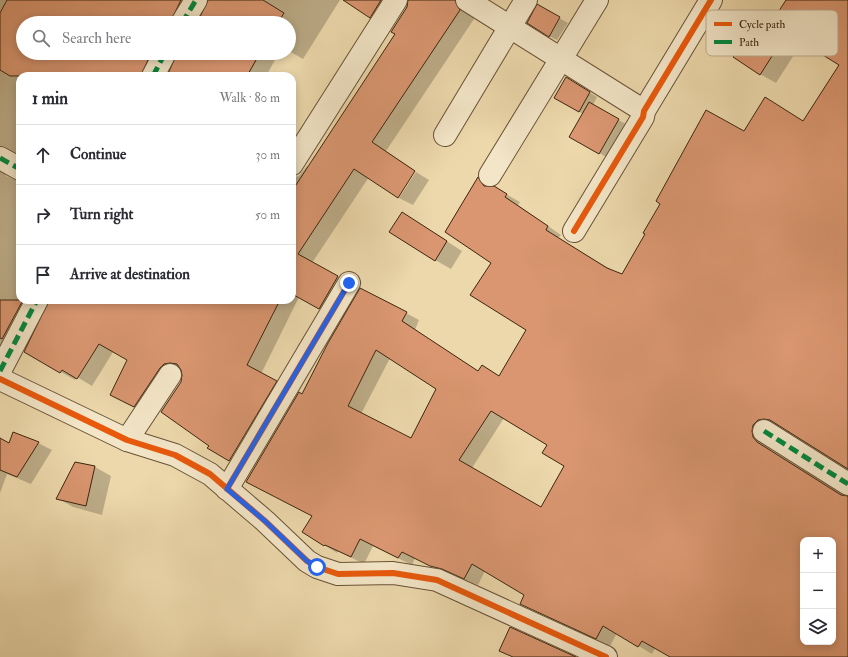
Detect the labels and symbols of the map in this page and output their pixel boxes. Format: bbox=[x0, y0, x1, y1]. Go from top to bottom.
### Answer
legend bbox=[706, 10, 838, 56]
text: Cycle path bbox=[739, 18, 785, 32]
text: Path bbox=[739, 36, 759, 49]
route end bbox=[340, 274, 358, 292]
route start bbox=[308, 558, 326, 576]

